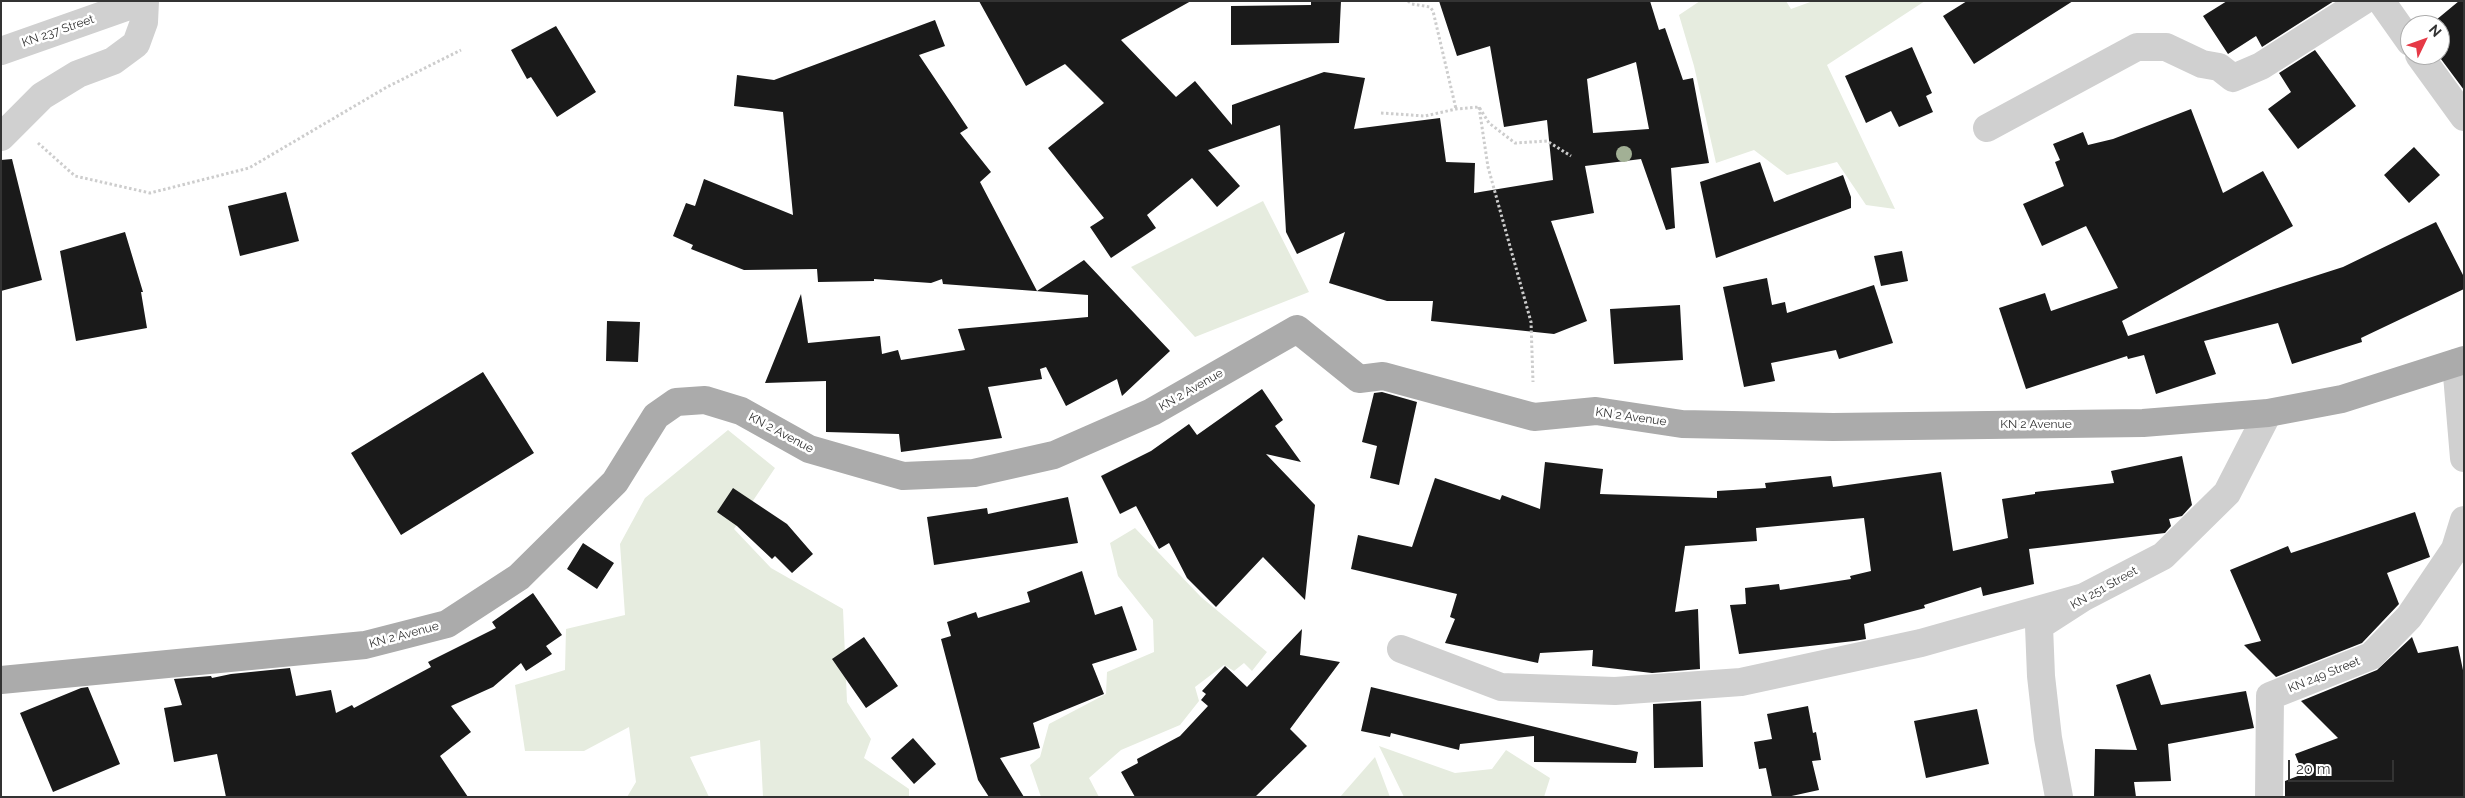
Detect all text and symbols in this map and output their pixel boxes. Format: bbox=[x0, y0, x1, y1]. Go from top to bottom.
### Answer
street label: KN 237 Street bbox=[20, 12, 96, 50]
north arrow bbox=[2400, 15, 2450, 65]
text: N bbox=[2426, 21, 2445, 40]
street label: KN 2 Avenue bbox=[1156, 366, 1226, 414]
street label: KN 2 Avenue bbox=[1595, 405, 1667, 429]
street label: KN 2 Avenue bbox=[746, 410, 816, 456]
street label: KN 2 Avenue bbox=[2000, 417, 2072, 431]
street label: KN 251 Street bbox=[2068, 564, 2140, 612]
street label: KN 2 Avenue bbox=[368, 619, 440, 651]
street label: KN 249 Street bbox=[2286, 654, 2362, 696]
scale bar bbox=[2290, 750, 2396, 782]
text: 20 m bbox=[2296, 760, 2331, 778]

